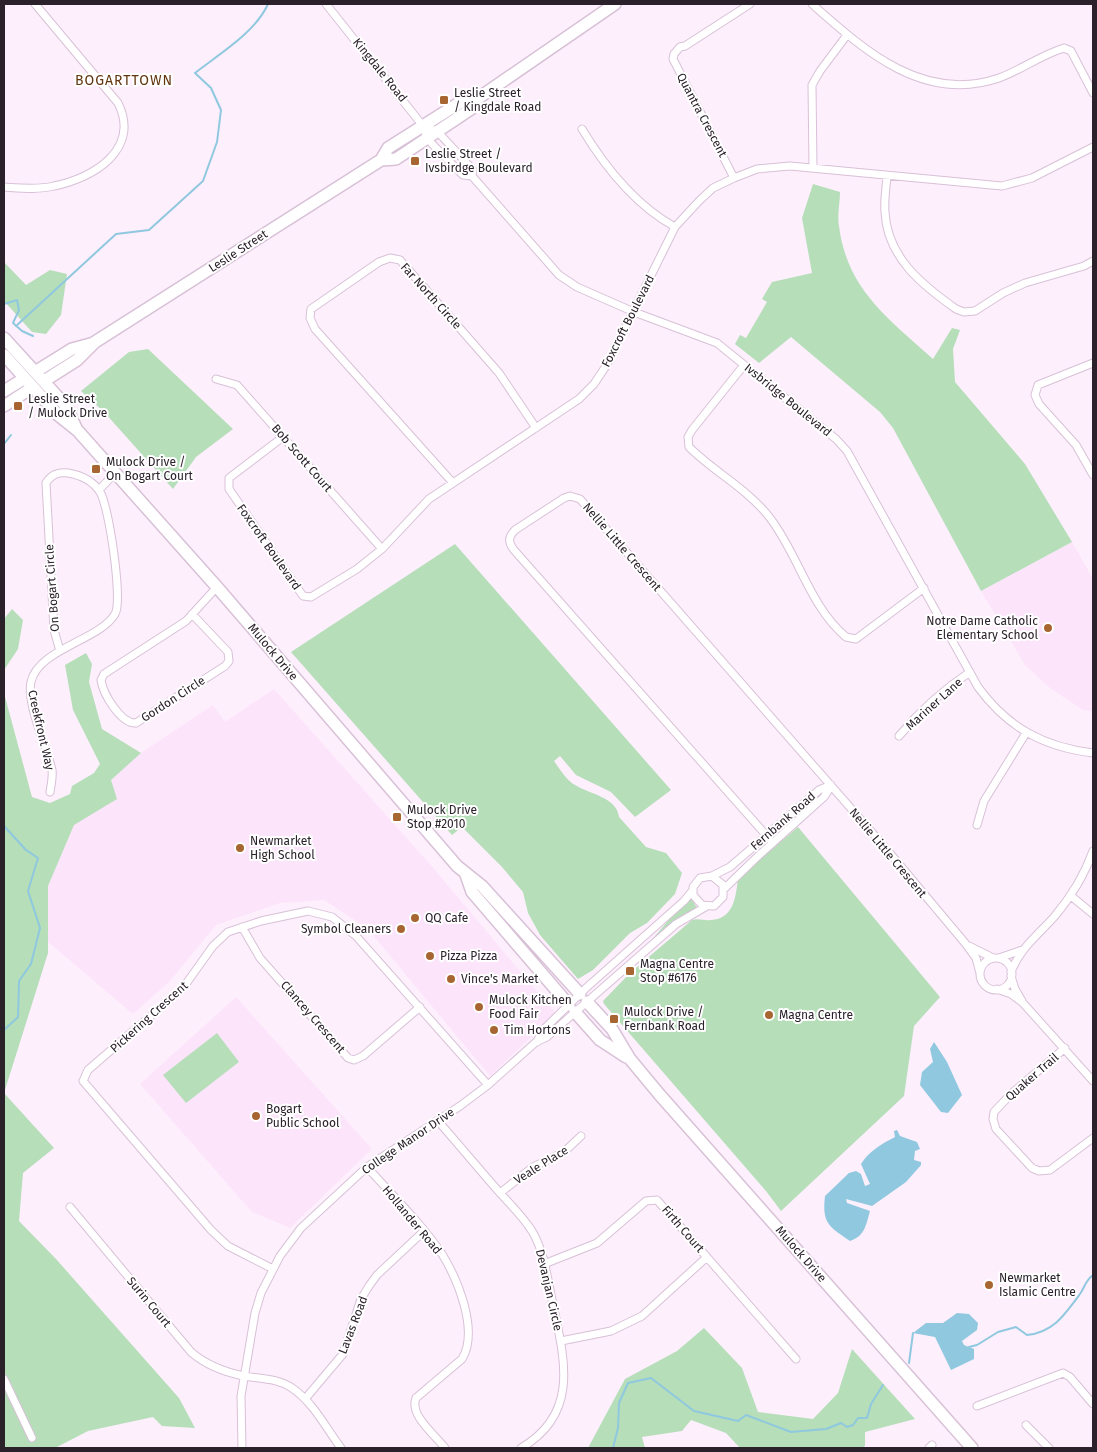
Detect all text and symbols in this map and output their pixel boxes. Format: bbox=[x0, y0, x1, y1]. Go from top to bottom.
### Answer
street label: Kingdale Road bbox=[350, 35, 410, 105]
street label: Quantra Crescent bbox=[674, 70, 730, 160]
district label: BOGARTTOWN bbox=[75, 72, 173, 89]
place label: Leslie Street / Kingdale Road bbox=[454, 86, 541, 114]
marker: Leslie Street / Kingdale Road bbox=[438, 94, 450, 106]
place label: Leslie Street / Ivsbirdge Boulevard bbox=[425, 147, 533, 175]
marker: Leslie Street / Ivsbirdge Boulevard bbox=[409, 155, 421, 167]
street label: Leslie Street bbox=[206, 227, 270, 275]
street label: Far North Circle bbox=[398, 260, 464, 332]
street label: Foxcroft Boulevard bbox=[599, 273, 657, 369]
street label: Ivsbridge Boulevard bbox=[742, 361, 834, 439]
place label: Leslie Street / Mulock Drive bbox=[28, 392, 107, 420]
marker: Leslie Street / Mulock Drive bbox=[12, 400, 24, 412]
street label: Bob Scott Court bbox=[269, 421, 336, 495]
place label: Mulock Drive / On Bogart Court bbox=[106, 455, 194, 483]
marker: Mulock Drive / On Bogart Court bbox=[90, 463, 102, 475]
street label: Nellie Little Crescent bbox=[580, 500, 665, 594]
street label: Foxcroft Boulevard bbox=[234, 501, 304, 593]
street label: On Bogart Circle bbox=[42, 544, 62, 632]
place label: Notre Dame Catholic Elementary School bbox=[926, 614, 1038, 642]
street label: Mulock Drive bbox=[245, 621, 301, 683]
marker: Notre Dame Catholic Elementary School bbox=[1042, 622, 1054, 634]
street label: Gordon Circle bbox=[138, 673, 208, 725]
street label: Mariner Lane bbox=[903, 675, 965, 733]
street label: Creekfront Way bbox=[25, 689, 57, 771]
street label: Fernbank Road bbox=[748, 789, 818, 853]
place label: Mulock Drive Stop #2010 bbox=[407, 803, 477, 831]
street label: Nellie Little Crescent bbox=[847, 805, 930, 901]
marker: Mulock Drive Stop #2010 bbox=[391, 811, 403, 823]
place label: Newmarket High School bbox=[250, 834, 315, 862]
marker: Newmarket High School bbox=[234, 842, 246, 854]
place label: QQ Cafe bbox=[425, 911, 468, 925]
marker: QQ Cafe bbox=[409, 912, 421, 924]
place label: Symbol Cleaners bbox=[301, 922, 391, 936]
marker: Symbol Cleaners bbox=[395, 923, 407, 935]
place label: Pizza Pizza bbox=[440, 949, 498, 963]
marker: Pizza Pizza bbox=[424, 950, 436, 962]
place label: Magna Centre Stop #6176 bbox=[640, 957, 714, 985]
marker: Magna Centre Stop #6176 bbox=[624, 965, 636, 977]
place label: Vince's Market bbox=[461, 972, 539, 986]
marker: Vince's Market bbox=[445, 973, 457, 985]
street label: Pickering Crescent bbox=[107, 978, 191, 1055]
street label: Clancey Crescent bbox=[278, 978, 349, 1056]
place label: Mulock Kitchen Food Fair bbox=[489, 993, 572, 1021]
marker: Mulock Kitchen Food Fair bbox=[473, 1001, 485, 1013]
place label: Mulock Drive / Fernbank Road bbox=[624, 1005, 705, 1033]
place label: Magna Centre bbox=[779, 1008, 853, 1022]
marker: Magna Centre bbox=[763, 1009, 775, 1021]
marker: Mulock Drive / Fernbank Road bbox=[608, 1013, 620, 1025]
place label: Tim Hortons bbox=[504, 1023, 571, 1037]
marker: Tim Hortons bbox=[488, 1024, 500, 1036]
street label: Quaker Trail bbox=[1003, 1050, 1062, 1104]
place label: Bogart Public School bbox=[266, 1102, 340, 1130]
street label: College Manor Drive bbox=[359, 1105, 457, 1177]
marker: Bogart Public School bbox=[250, 1110, 262, 1122]
street label: Veale Place bbox=[511, 1143, 571, 1187]
street label: Hollander Road bbox=[379, 1183, 445, 1257]
street label: Firth Court bbox=[659, 1203, 708, 1256]
street label: Mulock Drive bbox=[773, 1223, 829, 1285]
street label: Devanjan Circle bbox=[533, 1248, 565, 1332]
place label: Newmarket Islamic Centre bbox=[999, 1271, 1076, 1299]
street label: Surin Court bbox=[124, 1274, 174, 1330]
marker: Newmarket Islamic Centre bbox=[983, 1279, 995, 1291]
street label: Lavas Road bbox=[336, 1294, 370, 1356]

